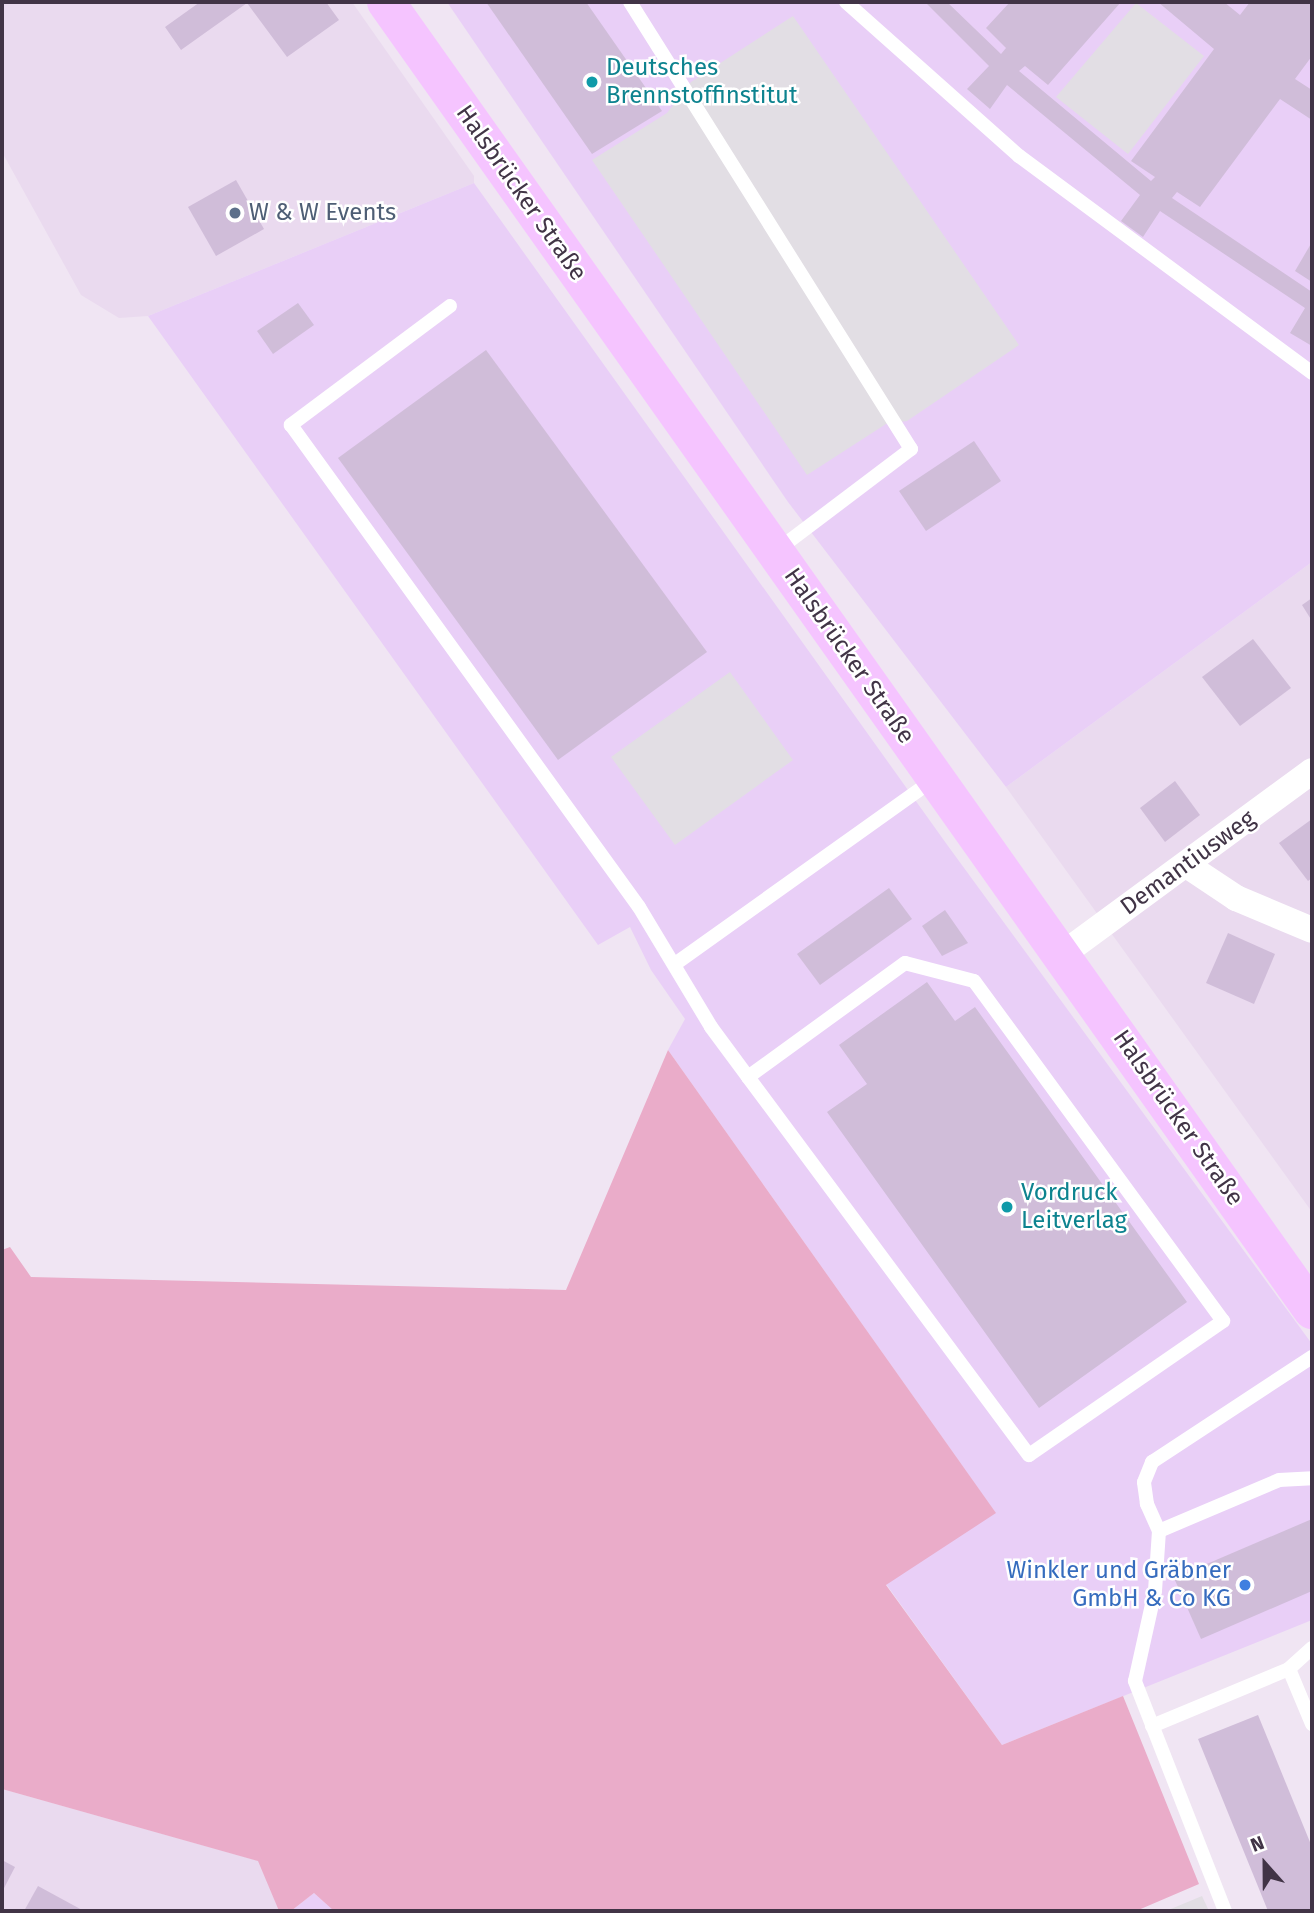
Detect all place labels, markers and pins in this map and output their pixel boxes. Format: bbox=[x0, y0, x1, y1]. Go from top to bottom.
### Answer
place label: Deutsches Brennstoffinstitut bbox=[606, 54, 798, 110]
marker: Deutsches Brennstoffinstitut bbox=[584, 74, 600, 90]
place label: W & W Events bbox=[249, 199, 396, 227]
marker: W & W Events bbox=[227, 205, 243, 221]
place label: Vordruck Leitverlag bbox=[1021, 1179, 1127, 1235]
marker: Vordruck Leitverlag bbox=[999, 1199, 1015, 1215]
place label: Winkler und Gräbner GmbH & Co KG bbox=[1006, 1557, 1231, 1613]
marker: Winkler und Gräbner GmbH & Co KG bbox=[1237, 1577, 1253, 1593]

